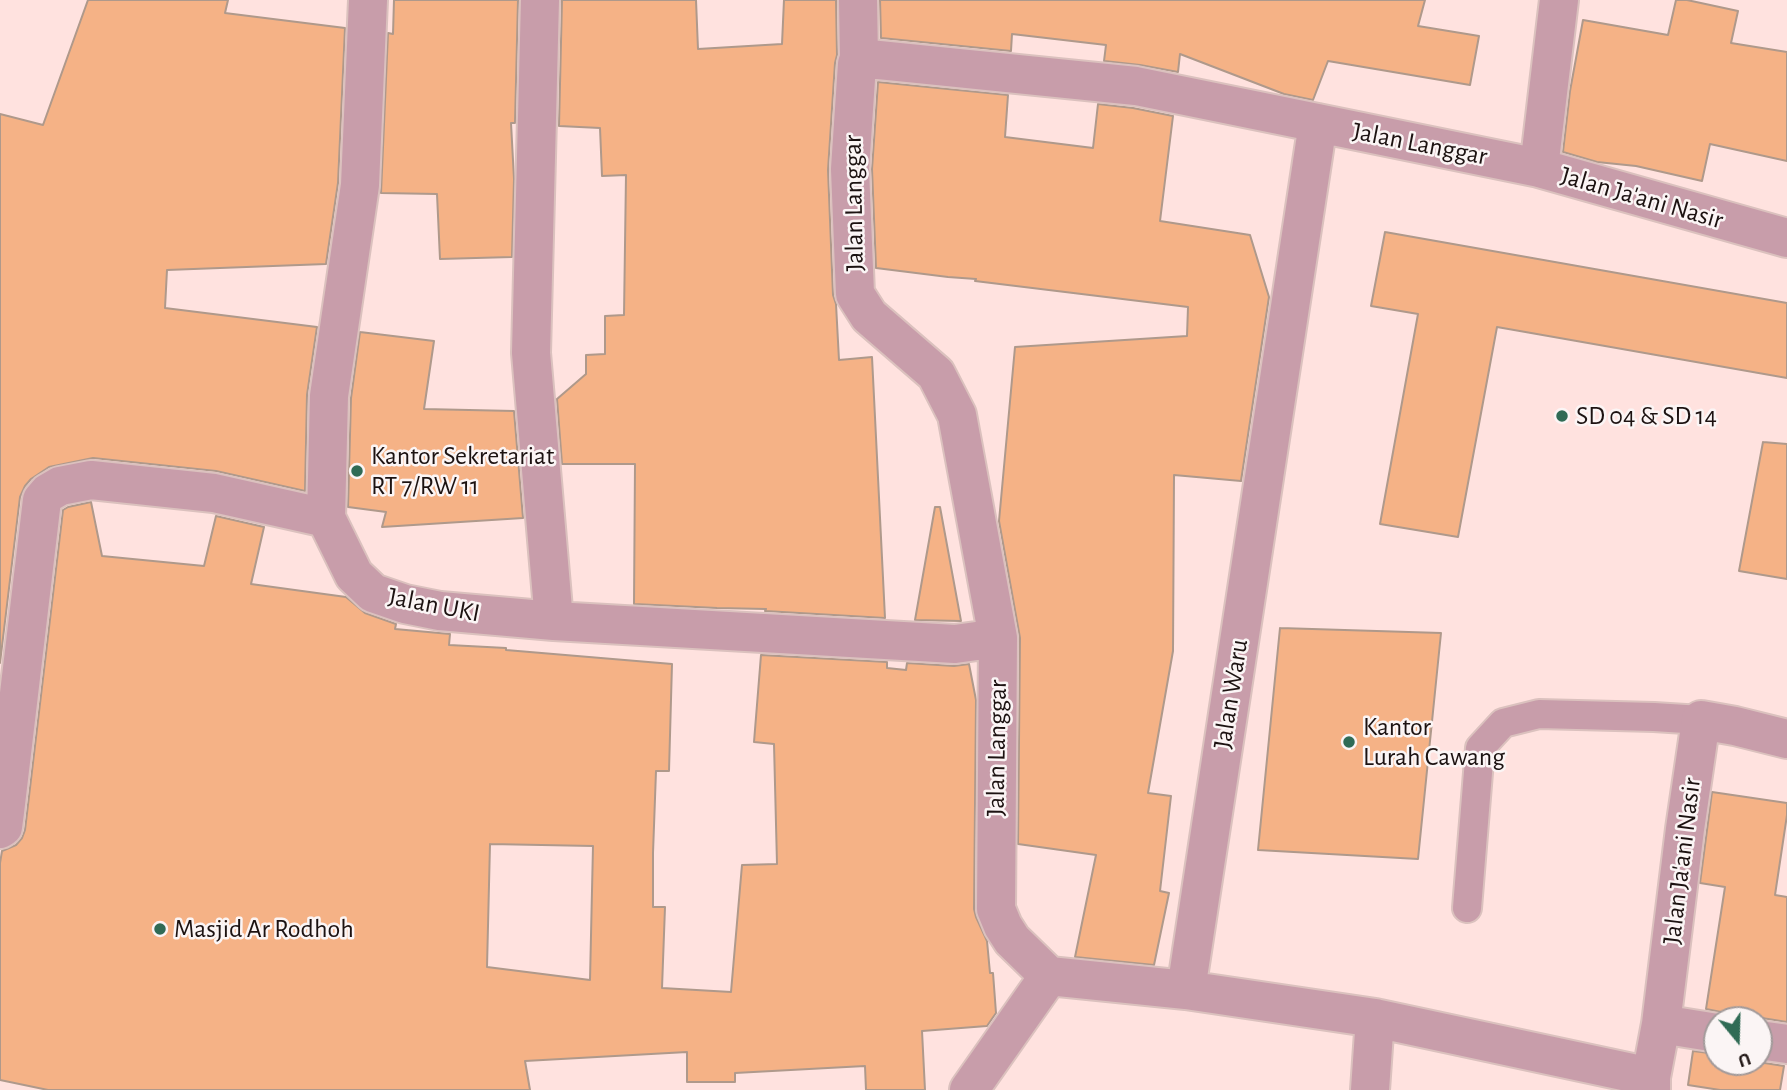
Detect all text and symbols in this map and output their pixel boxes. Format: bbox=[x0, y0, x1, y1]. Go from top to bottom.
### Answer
street label: Jalan Langgar bbox=[1350, 116, 1490, 172]
street label: Jalan Langgar bbox=[837, 134, 871, 272]
street label: Jalan Ja'ani Nasir bbox=[1557, 160, 1727, 236]
place label: SD 04 & SD 14 bbox=[1576, 400, 1717, 432]
marker: SD 04 & SD 14 bbox=[1554, 408, 1570, 424]
place label: Kantor Sekretariat RT 7/RW 11 bbox=[371, 440, 554, 502]
marker: Kantor Sekretariat RT 7/RW 11 bbox=[349, 463, 365, 479]
street label: Jalan UKI bbox=[385, 581, 483, 629]
street label: Jalan Waru bbox=[1207, 637, 1255, 751]
street label: Jalan Langgar bbox=[980, 679, 1014, 817]
place label: Kantor Lurah Cawang bbox=[1363, 711, 1505, 772]
marker: Kantor Lurah Cawang bbox=[1341, 734, 1357, 750]
street label: Jalan Ja'ani Nasir bbox=[1656, 776, 1708, 946]
place label: Masjid Ar Rodhoh bbox=[174, 913, 354, 945]
marker: Masjid Ar Rodhoh bbox=[152, 921, 168, 937]
north arrow bbox=[1703, 1006, 1773, 1076]
text: U bbox=[1736, 1048, 1753, 1070]

